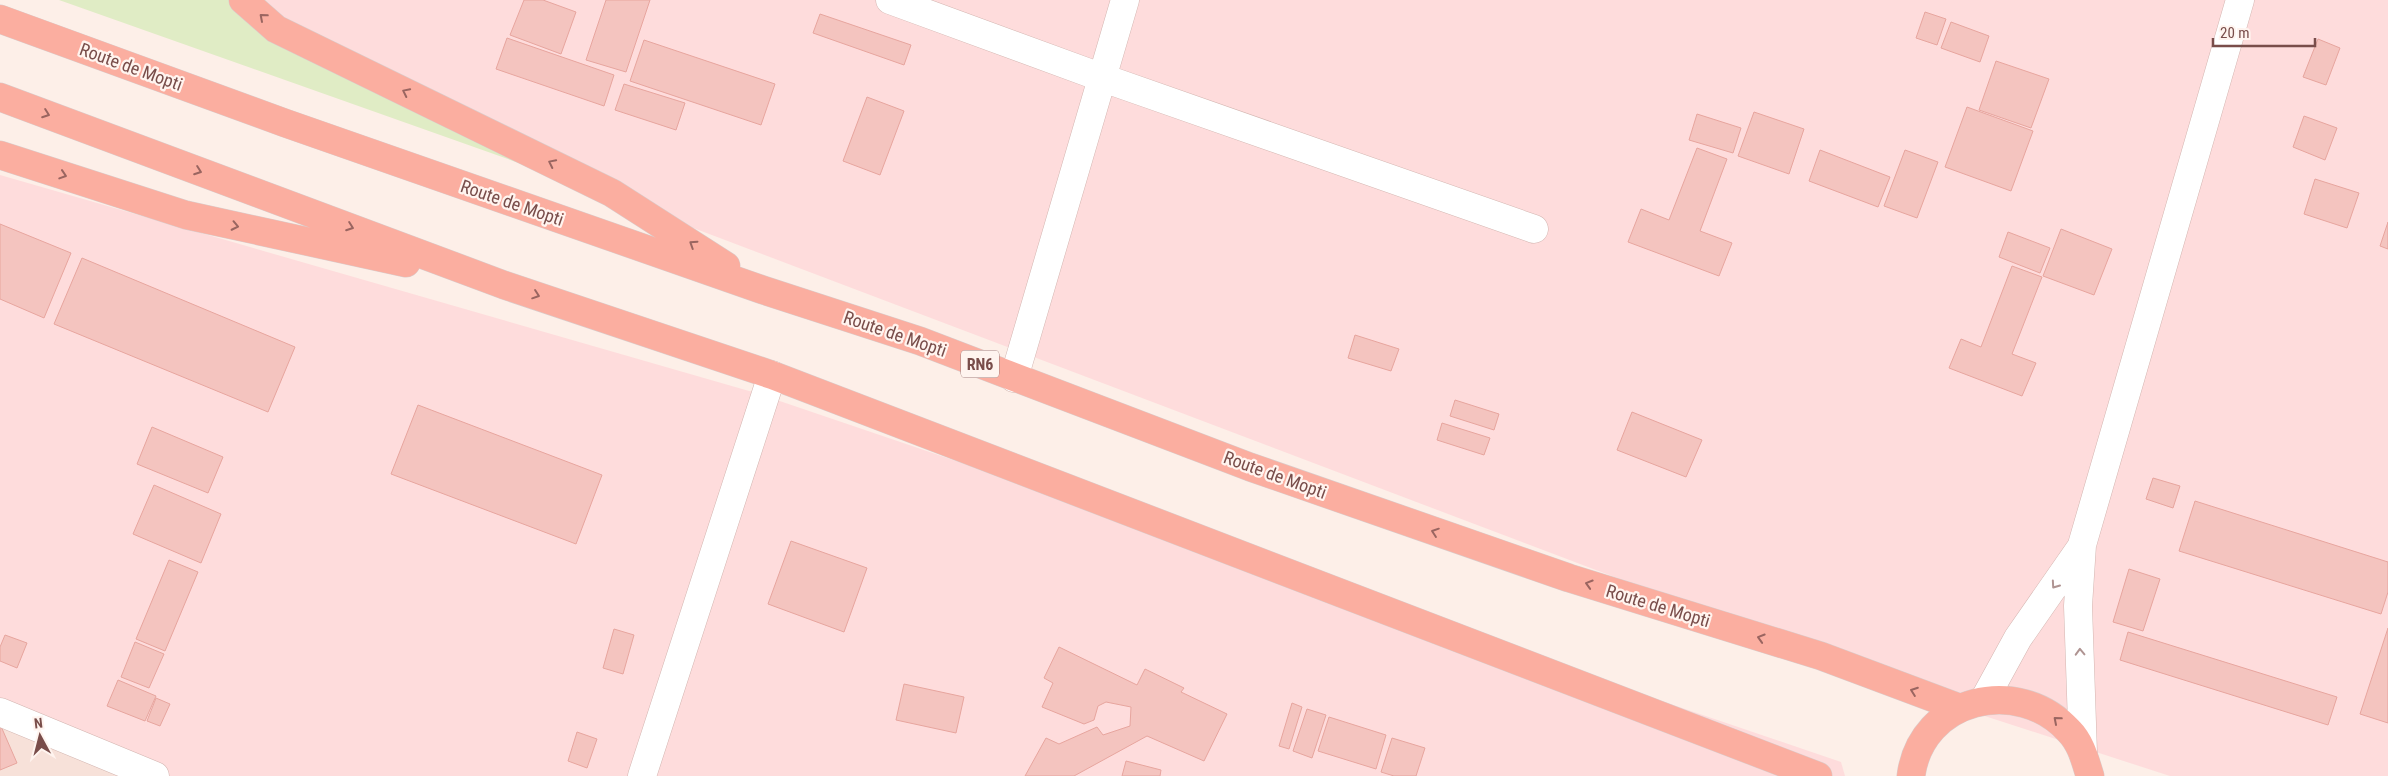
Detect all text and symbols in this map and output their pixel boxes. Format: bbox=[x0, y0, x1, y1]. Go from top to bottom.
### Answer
one-way arrow bbox=[259, 14, 268, 23]
scale bar bbox=[2213, 15, 2316, 47]
text: 20 m bbox=[2220, 24, 2250, 42]
street label: Route de Mopti bbox=[77, 38, 185, 95]
one-way arrow bbox=[402, 88, 411, 98]
one-way arrow bbox=[41, 108, 49, 118]
one-way arrow bbox=[548, 159, 557, 170]
one-way arrow bbox=[193, 165, 202, 175]
one-way arrow bbox=[58, 169, 67, 179]
street label: Route de Mopti bbox=[458, 175, 566, 230]
one-way arrow bbox=[231, 220, 240, 231]
one-way arrow bbox=[345, 221, 354, 231]
one-way arrow bbox=[689, 241, 698, 251]
one-way arrow bbox=[531, 290, 539, 300]
street label: Route de Mopti bbox=[841, 306, 949, 361]
road number: RN6 bbox=[961, 350, 999, 378]
street label: Route de Mopti bbox=[1221, 446, 1329, 503]
one-way arrow bbox=[1432, 527, 1440, 537]
one-way arrow bbox=[2052, 579, 2061, 589]
one-way arrow bbox=[1585, 580, 1594, 590]
street label: Route de Mopti bbox=[1604, 580, 1713, 631]
one-way arrow bbox=[1757, 633, 1766, 643]
one-way arrow bbox=[2075, 648, 2085, 656]
one-way arrow bbox=[1911, 687, 1919, 697]
north arrow bbox=[15, 711, 65, 761]
text: N bbox=[33, 715, 44, 732]
one-way arrow bbox=[2054, 717, 2063, 726]

